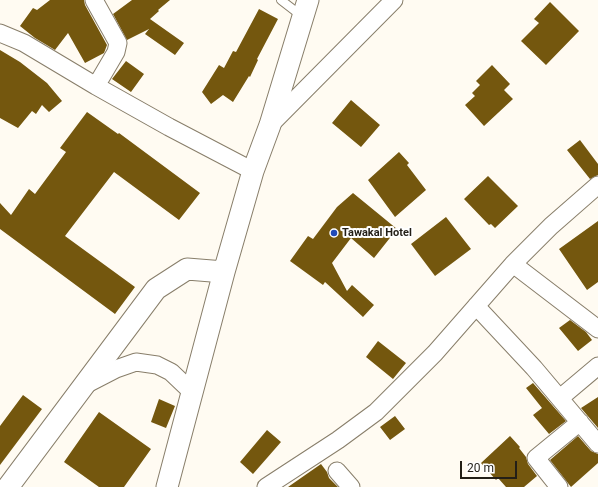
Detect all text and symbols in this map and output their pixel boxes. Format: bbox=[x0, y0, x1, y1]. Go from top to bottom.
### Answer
place label: Tawakal Hotel bbox=[342, 226, 412, 240]
marker: Tawakal Hotel bbox=[329, 228, 339, 238]
scale bar bbox=[462, 453, 519, 479]
text: 20 m bbox=[467, 461, 494, 475]

